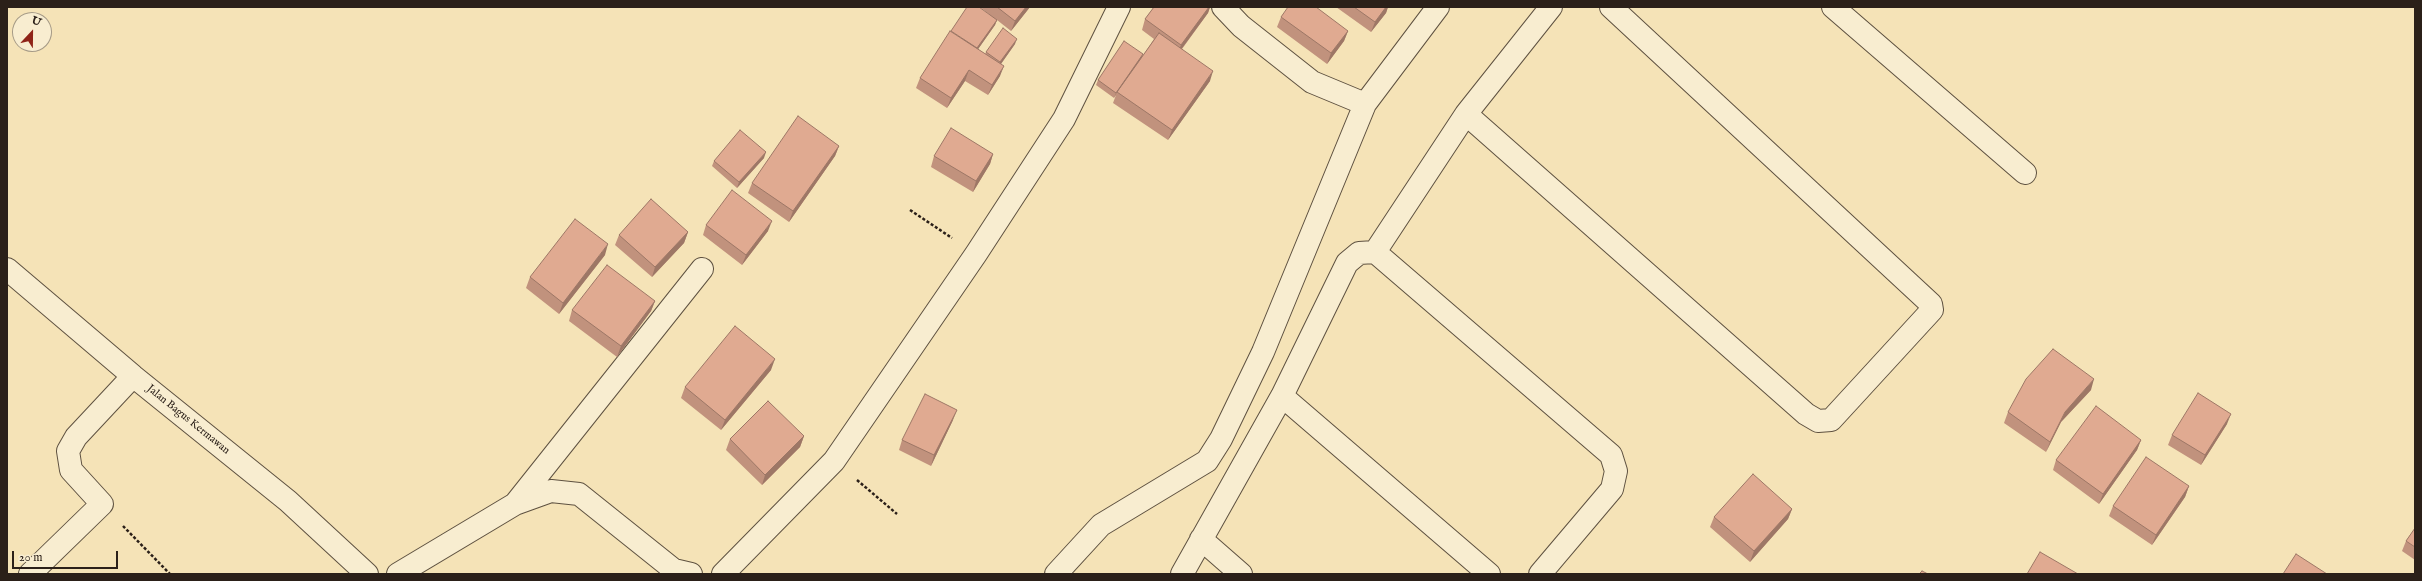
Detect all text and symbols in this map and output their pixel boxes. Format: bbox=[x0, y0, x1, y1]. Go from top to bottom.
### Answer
north arrow bbox=[12, 12, 52, 52]
text: U bbox=[29, 14, 43, 30]
street label: Jalan Bagus Kermawan bbox=[144, 382, 232, 458]
scale bar bbox=[14, 543, 120, 569]
text: 20 m bbox=[19, 550, 42, 565]

